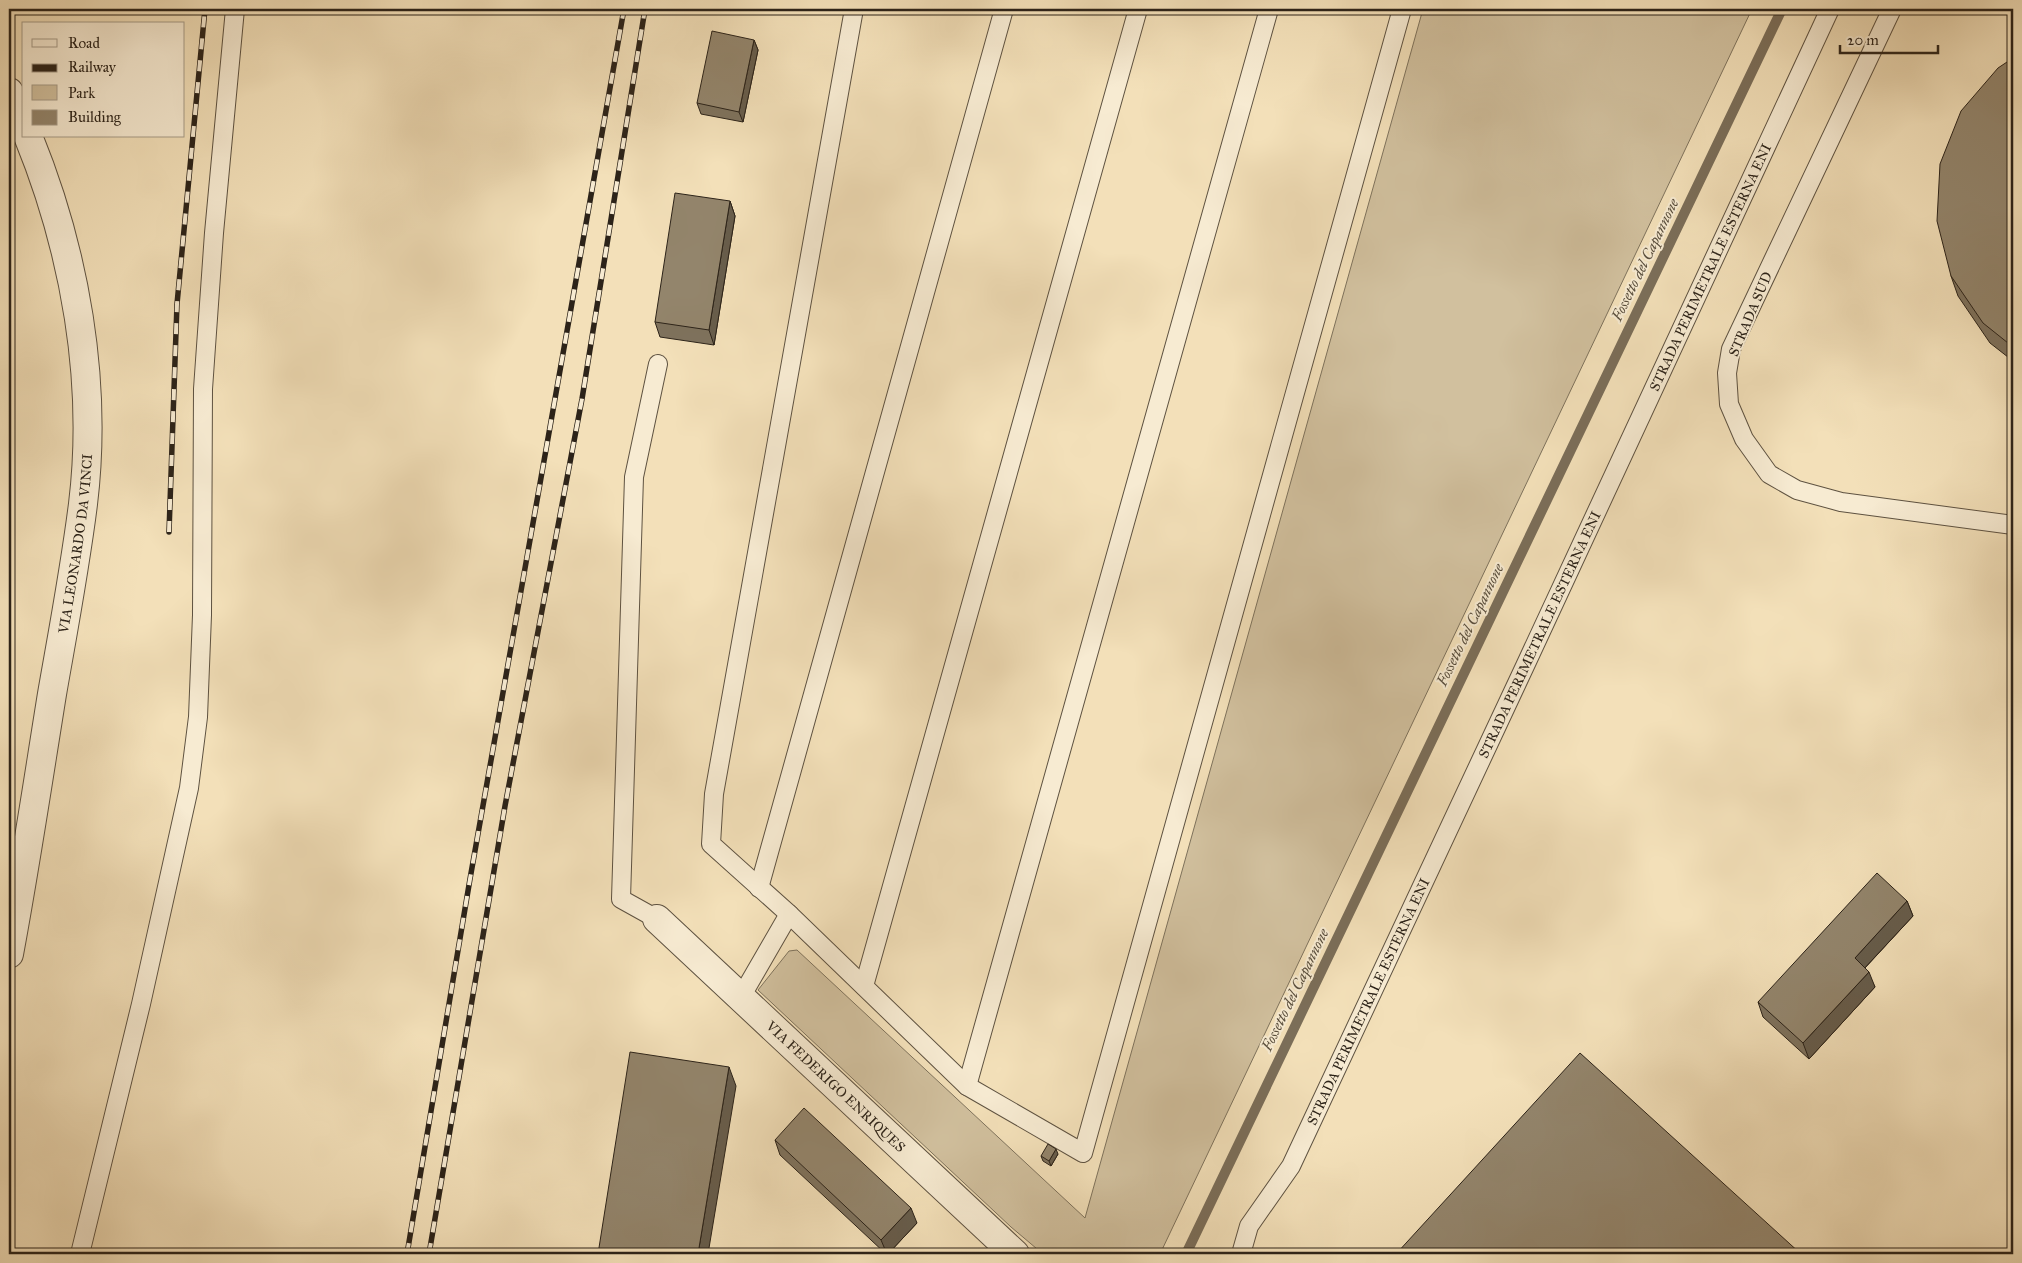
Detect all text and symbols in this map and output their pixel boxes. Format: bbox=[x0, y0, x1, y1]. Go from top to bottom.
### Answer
legend bbox=[22, 22, 185, 138]
scale bar bbox=[1840, 22, 1937, 54]
text: 20 m bbox=[1847, 31, 1879, 49]
text: Road bbox=[68, 34, 100, 52]
text: Railway bbox=[68, 58, 117, 76]
text: Park bbox=[68, 84, 95, 102]
text: Building bbox=[68, 108, 122, 126]
street label: STRADA PERIMETRALE ESTERNA ENI bbox=[1646, 141, 1775, 394]
water label: Fossetto del Capannone bbox=[1607, 196, 1684, 325]
street label: STRADA SUD bbox=[1725, 269, 1776, 359]
street label: VIA LEONARDO DA VINCI bbox=[55, 453, 96, 636]
street label: STRADA PERIMETRALE ESTERNA ENI bbox=[1475, 509, 1605, 761]
water label: Fossetto del Capannone bbox=[1432, 561, 1509, 690]
street label: STRADA PERIMETRALE ESTERNA ENI bbox=[1303, 876, 1434, 1128]
water label: Fossetto del Capannone bbox=[1257, 926, 1334, 1055]
street label: VIA FEDERIGO ENRIQUES bbox=[762, 1017, 909, 1156]

